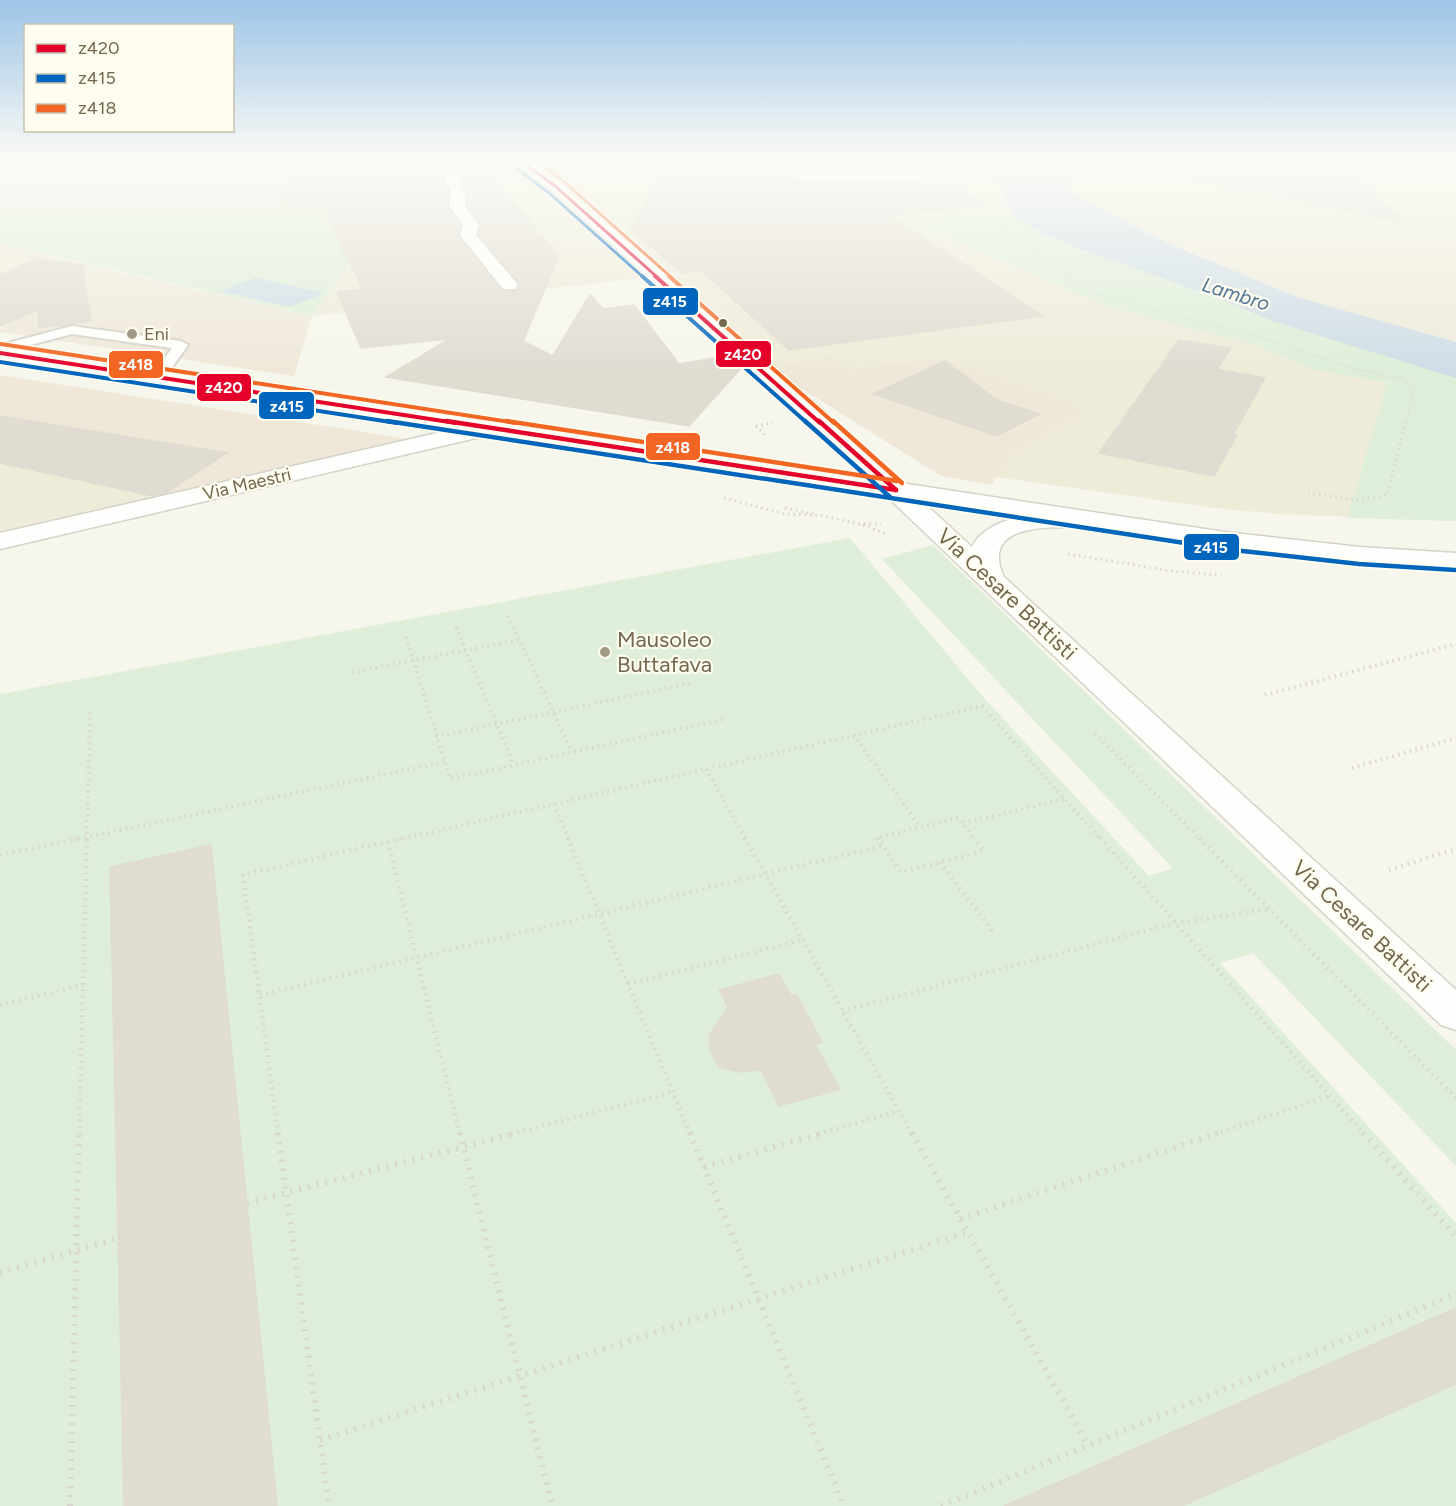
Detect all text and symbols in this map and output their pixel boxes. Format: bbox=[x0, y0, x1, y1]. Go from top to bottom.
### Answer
legend bbox=[24, 24, 234, 132]
text: z420 bbox=[78, 37, 120, 59]
text: z415 bbox=[78, 67, 116, 89]
text: z418 bbox=[78, 97, 117, 119]
water label: Lambro bbox=[1199, 272, 1273, 316]
line badge: z415 bbox=[642, 287, 699, 316]
text: z415 bbox=[653, 292, 687, 311]
unlabelled marker bbox=[717, 317, 729, 329]
place label: Eni bbox=[144, 323, 169, 345]
marker: Eni bbox=[125, 327, 139, 341]
line badge: z420 bbox=[715, 340, 772, 368]
text: z420 bbox=[724, 345, 762, 364]
line badge: z418 bbox=[108, 350, 164, 379]
text: z418 bbox=[119, 355, 153, 374]
line badge: z420 bbox=[196, 373, 252, 402]
text: z420 bbox=[205, 378, 243, 397]
line badge: z415 bbox=[258, 391, 315, 420]
text: z415 bbox=[270, 397, 304, 416]
line badge: z418 bbox=[645, 432, 701, 461]
text: z418 bbox=[656, 438, 690, 457]
street label: Via Maestri bbox=[201, 463, 293, 505]
street label: Via Cesare Battisti bbox=[931, 522, 1083, 666]
line badge: z415 bbox=[1183, 533, 1240, 561]
text: z415 bbox=[1194, 538, 1228, 557]
place label: Mausoleo Buttafava bbox=[617, 626, 712, 678]
marker: Mausoleo Buttafava bbox=[598, 645, 612, 659]
street label: Via Cesare Battisti bbox=[1286, 854, 1438, 998]

